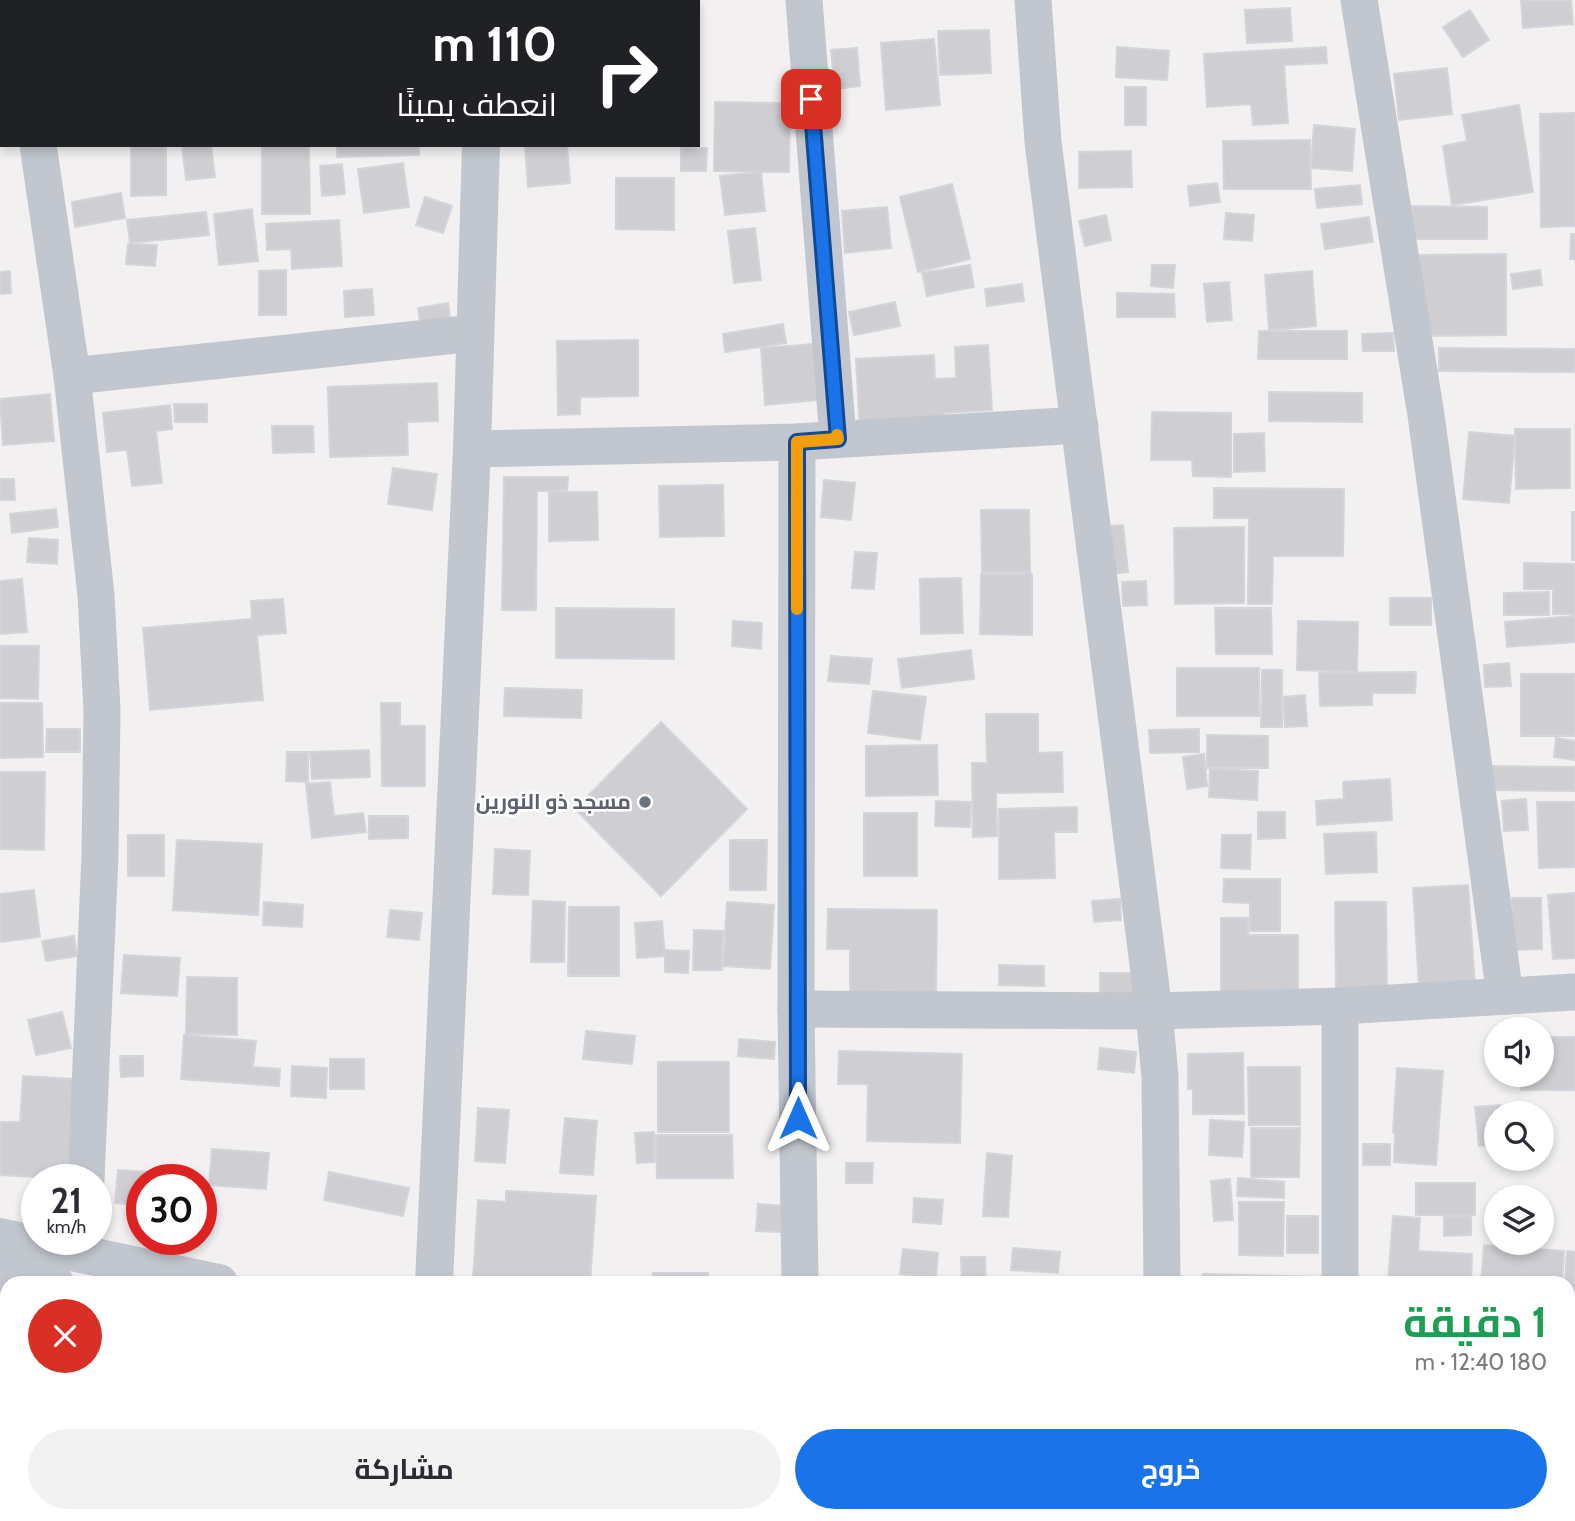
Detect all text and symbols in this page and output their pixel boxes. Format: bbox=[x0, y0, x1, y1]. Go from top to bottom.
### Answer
text: 110 m bbox=[433, 14, 557, 73]
icon: right bbox=[581, 28, 672, 119]
pin bbox=[781, 69, 841, 129]
icon: arrive bbox=[792, 80, 830, 118]
text: انعطف يمينًا bbox=[396, 85, 557, 124]
place label: مسجد ذو النورين bbox=[476, 789, 631, 815]
marker: مسجد ذو النورين bbox=[637, 794, 653, 810]
map controls bbox=[1484, 1017, 1554, 1255]
button: sound bbox=[1484, 1017, 1554, 1087]
position arrow bbox=[761, 1081, 835, 1155]
button: search bbox=[1484, 1101, 1554, 1171]
speed limit sign: 30 bbox=[126, 1164, 217, 1255]
text: 21 bbox=[51, 1179, 82, 1222]
button: layers bbox=[1484, 1185, 1554, 1255]
text: km/h bbox=[47, 1216, 86, 1238]
text: 1 دقيقة bbox=[1403, 1296, 1547, 1348]
button: close bbox=[28, 1299, 102, 1373]
text: 180 m · 12:40 bbox=[1415, 1348, 1547, 1376]
button: مشاركة bbox=[28, 1429, 781, 1509]
button: خروج bbox=[795, 1429, 1547, 1509]

